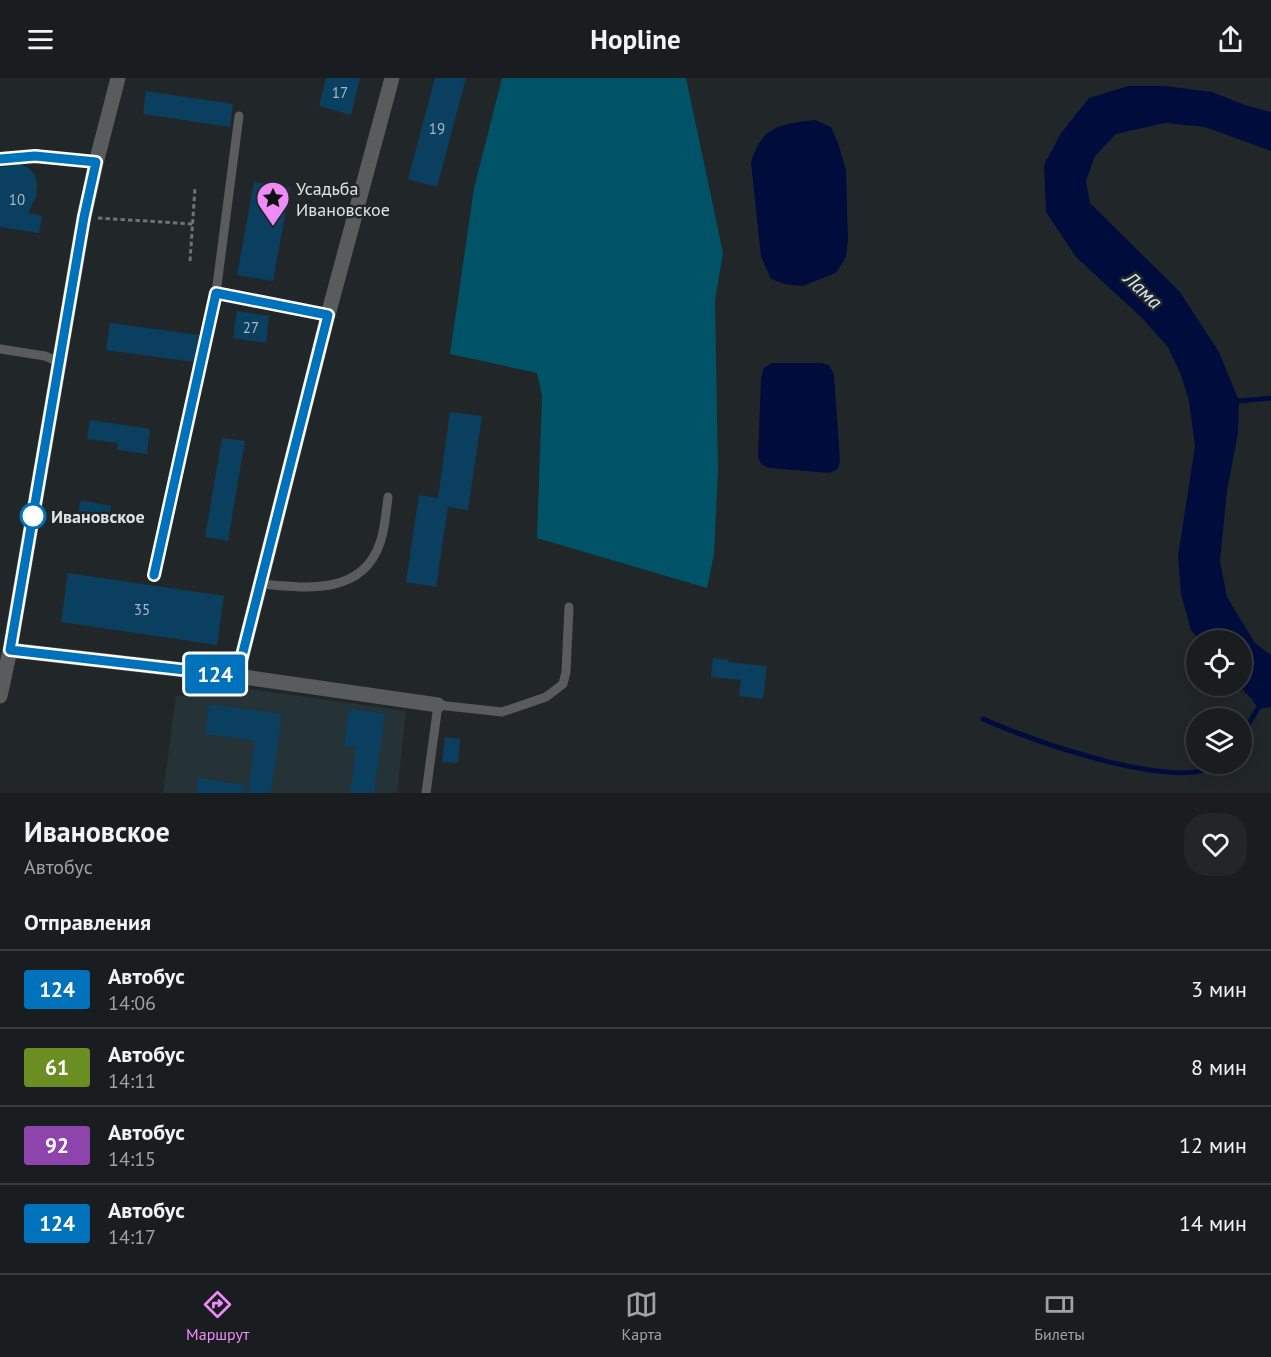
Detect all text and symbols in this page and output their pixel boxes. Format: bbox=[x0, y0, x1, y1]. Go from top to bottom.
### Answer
text: Hopline bbox=[590, 22, 681, 56]
icon: menu bbox=[24, 23, 57, 56]
icon: share bbox=[1214, 23, 1247, 56]
house number: 17 bbox=[332, 83, 348, 102]
house number: 19 bbox=[429, 119, 445, 138]
place label: Усадьба Ивановское bbox=[296, 177, 390, 221]
place icon: Усадьба Ивановское bbox=[255, 180, 291, 227]
house number: 10 bbox=[9, 190, 25, 209]
water label: Лама bbox=[1117, 265, 1168, 315]
house number: 27 bbox=[243, 318, 259, 337]
marker: Ивановское bbox=[20, 503, 46, 529]
place label: Ивановское bbox=[51, 505, 145, 528]
house number: 35 bbox=[134, 600, 150, 619]
map controls bbox=[1186, 630, 1252, 774]
button: locate bbox=[1186, 630, 1252, 696]
line badge: 124 bbox=[180, 654, 250, 694]
text: 124 bbox=[197, 661, 233, 688]
button: layers bbox=[1186, 708, 1252, 774]
text: Ивановское bbox=[24, 813, 170, 850]
button: heart bbox=[1184, 813, 1247, 876]
text: Автобус bbox=[24, 854, 93, 880]
text: Отправления bbox=[24, 908, 151, 936]
text: Автобус bbox=[108, 962, 185, 990]
text: 3 мин bbox=[1191, 975, 1247, 1003]
text: 124 bbox=[39, 976, 75, 1003]
text: 14:06 bbox=[108, 990, 156, 1016]
text: Автобус bbox=[108, 1040, 185, 1068]
text: 8 мин bbox=[1191, 1053, 1247, 1081]
text: 61 bbox=[45, 1054, 69, 1081]
text: 14:11 bbox=[108, 1068, 156, 1094]
text: Автобус bbox=[108, 1118, 185, 1146]
text: 12 мин bbox=[1179, 1131, 1247, 1159]
text: 92 bbox=[45, 1132, 69, 1159]
text: 14:15 bbox=[108, 1146, 156, 1172]
text: Автобус bbox=[108, 1196, 185, 1224]
text: 14 мин bbox=[1179, 1209, 1247, 1237]
text: 124 bbox=[39, 1210, 75, 1237]
text: 14:17 bbox=[108, 1224, 156, 1250]
tab: Маршрут bbox=[186, 1288, 249, 1344]
tab: Карта bbox=[622, 1288, 662, 1344]
tab: Билеты bbox=[1034, 1288, 1085, 1344]

